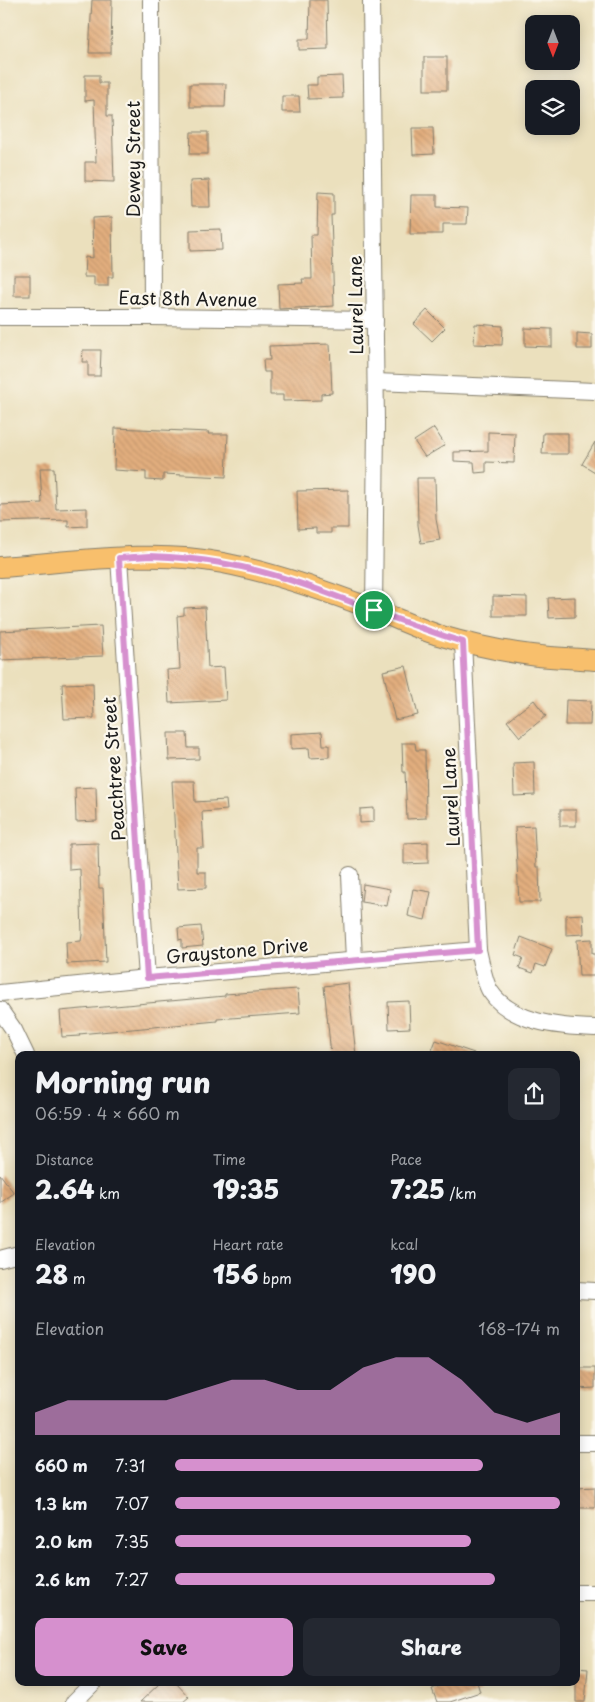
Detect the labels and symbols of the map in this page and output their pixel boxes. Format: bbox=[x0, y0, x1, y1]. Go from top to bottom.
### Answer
north arrow bbox=[525, 15, 580, 70]
street label: Dewey Street bbox=[119, 101, 146, 217]
street label: Laurel Lane bbox=[341, 255, 369, 355]
street label: East 8th Avenue bbox=[118, 283, 258, 313]
pin bbox=[353, 589, 395, 631]
street label: Peachtree Street bbox=[94, 696, 132, 842]
street label: Laurel Lane bbox=[434, 747, 466, 847]
street label: Graystone Drive bbox=[165, 930, 309, 970]

